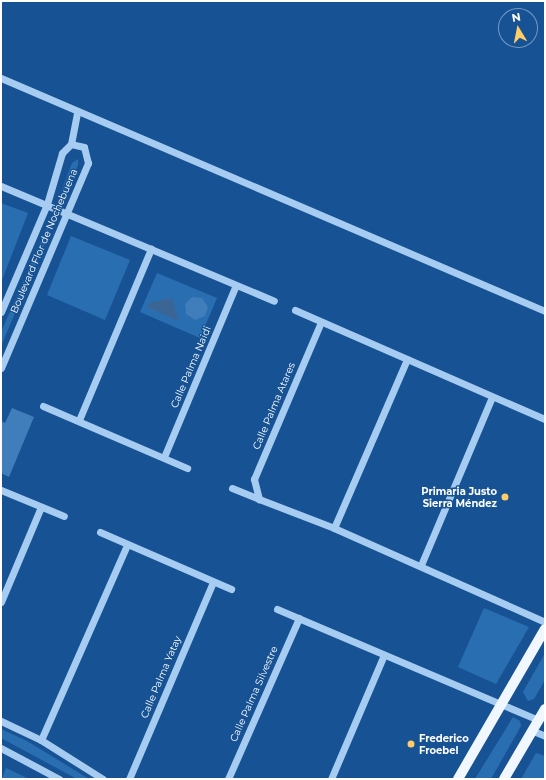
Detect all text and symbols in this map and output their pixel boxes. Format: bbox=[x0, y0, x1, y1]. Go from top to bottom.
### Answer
north arrow bbox=[498, 8, 538, 48]
text: N bbox=[510, 10, 522, 25]
street label: Boulevard Flor de Nochebuena bbox=[8, 167, 80, 315]
street label: Calle Palma Naidi bbox=[168, 324, 214, 410]
street label: Calle Palma Atares bbox=[250, 361, 298, 451]
place label: Primaria Justo Sierra Méndez bbox=[421, 485, 497, 508]
marker: Primaria Justo Sierra Méndez bbox=[500, 492, 510, 502]
street label: Calle Palma Yatay bbox=[138, 634, 184, 720]
street label: Calle Palma Silvestre bbox=[227, 644, 281, 744]
place label: Frederico Froebel bbox=[419, 732, 469, 756]
marker: Frederico Froebel bbox=[406, 739, 416, 749]

